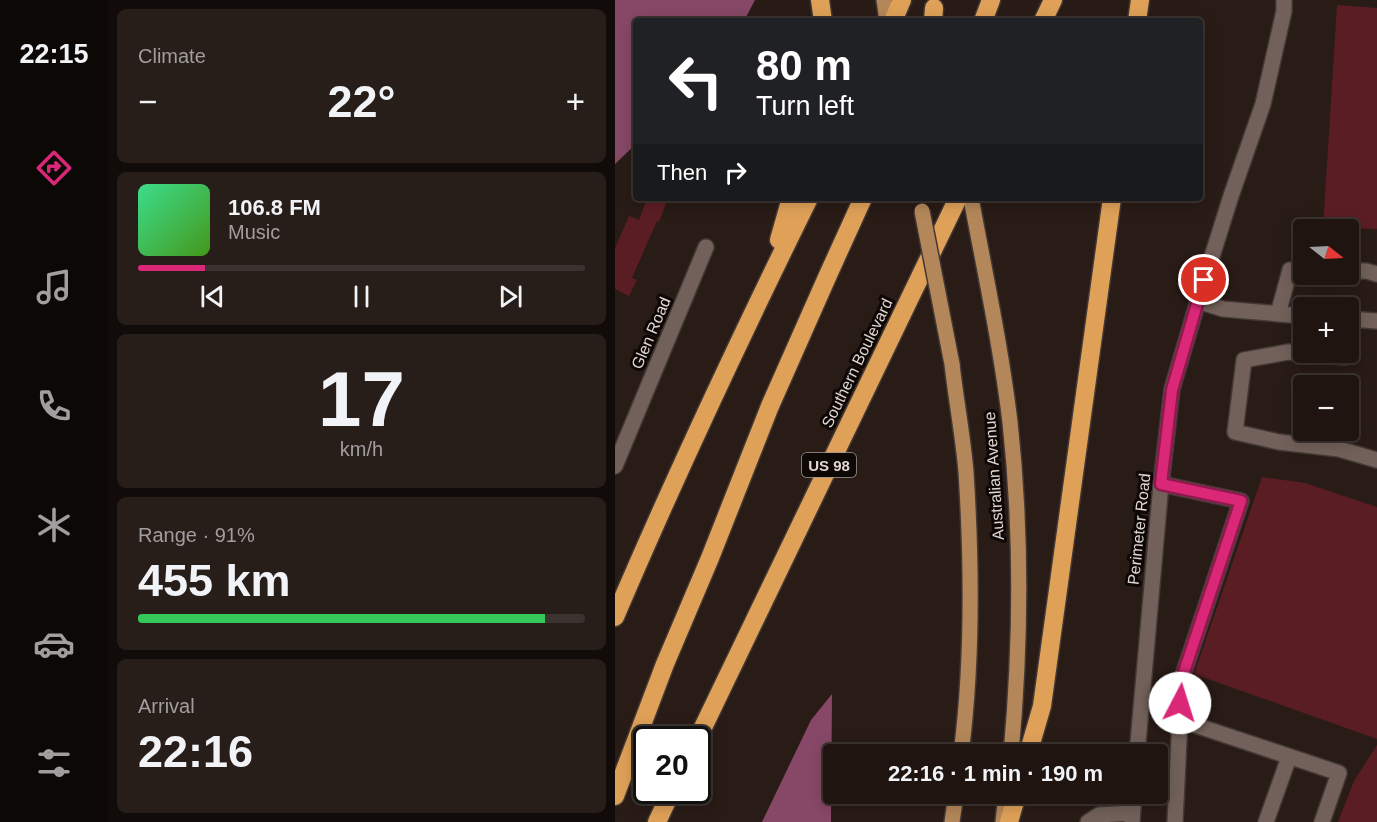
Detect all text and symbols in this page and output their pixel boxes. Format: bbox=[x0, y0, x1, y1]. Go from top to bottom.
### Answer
text: 22:15 bbox=[19, 39, 89, 69]
icon: left bbox=[657, 42, 735, 120]
text: 80 m bbox=[756, 42, 852, 89]
text: Climate bbox=[138, 45, 206, 67]
text: 22° bbox=[327, 76, 396, 127]
text: − bbox=[138, 83, 157, 120]
text: + bbox=[566, 83, 585, 120]
text: Turn left bbox=[756, 91, 854, 121]
icon: directions bbox=[33, 147, 75, 189]
icon: right bbox=[719, 156, 752, 189]
text: Then bbox=[657, 160, 707, 185]
text: 106.8 FM bbox=[228, 195, 321, 220]
north arrow bbox=[1293, 219, 1359, 285]
map controls bbox=[1293, 219, 1359, 441]
text: Music bbox=[228, 221, 280, 243]
pin bbox=[1178, 254, 1229, 305]
icon: arrive bbox=[1187, 263, 1220, 296]
icon: music bbox=[33, 266, 75, 308]
icon: previous bbox=[196, 280, 229, 313]
icon: pause bbox=[345, 280, 378, 313]
icon: next bbox=[494, 280, 527, 313]
street label: Glen Road bbox=[628, 294, 674, 372]
street label: Southern Boulevard bbox=[818, 296, 896, 430]
button: + bbox=[1293, 297, 1359, 363]
text: 17 bbox=[318, 355, 405, 443]
button: − bbox=[1293, 375, 1359, 441]
icon: phone bbox=[33, 385, 75, 427]
street label: Australian Avenue bbox=[981, 411, 1007, 541]
text: km/h bbox=[340, 438, 383, 460]
road number: US 98 bbox=[802, 453, 856, 477]
street label: Perimeter Road bbox=[1125, 472, 1153, 586]
icon: climate bbox=[33, 504, 75, 546]
text: Range · 91% bbox=[138, 524, 255, 546]
text: 455 km bbox=[138, 555, 291, 606]
icon: car bbox=[33, 623, 75, 665]
position arrow bbox=[1148, 671, 1212, 735]
text: Arrival bbox=[138, 695, 195, 717]
text: 22:16 bbox=[138, 726, 253, 777]
speed limit sign: 20 bbox=[633, 726, 711, 804]
icon: filters bbox=[33, 742, 75, 784]
text: 22:16 · 1 min · 190 m bbox=[888, 761, 1103, 786]

